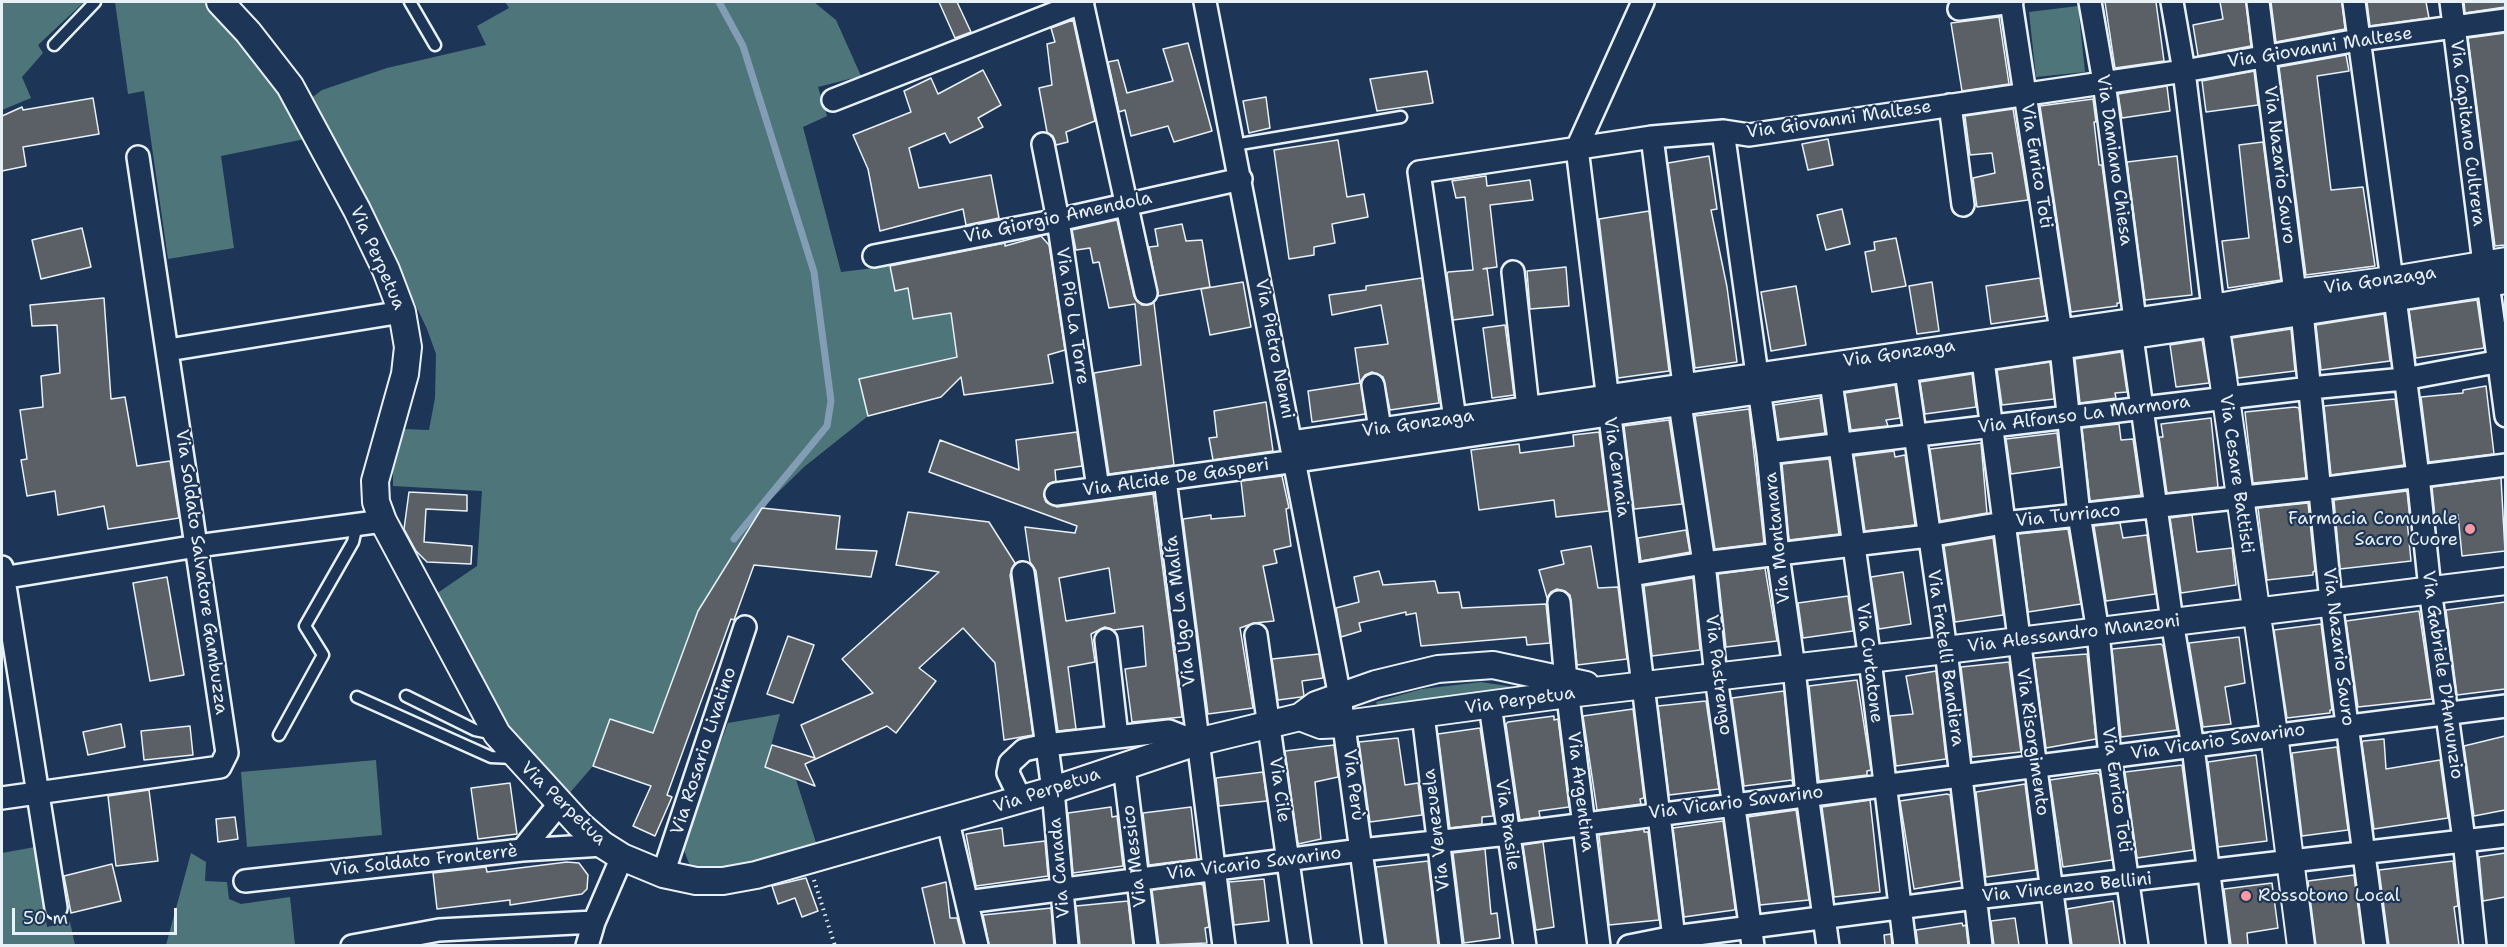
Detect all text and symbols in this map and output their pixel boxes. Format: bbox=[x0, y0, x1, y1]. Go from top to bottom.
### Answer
street label: Via Giovanni Maltese bbox=[2226, 23, 2414, 73]
street label: Via Capitano Cultrera bbox=[2445, 39, 2489, 227]
street label: Via Damiano Chiesa bbox=[2091, 73, 2137, 247]
street label: Via Nazario Sauro bbox=[2259, 85, 2299, 245]
street label: Via Giovanni Maltese bbox=[1745, 96, 1933, 144]
street label: Via Enrico Toti bbox=[2015, 102, 2057, 230]
street label: Via Giorgio Amendola bbox=[962, 187, 1154, 249]
street label: Via Perpetua bbox=[345, 203, 409, 313]
street label: Via Pio La Torre bbox=[1050, 246, 1094, 386]
street label: Via Gonzaga bbox=[2322, 262, 2438, 300]
street label: Via Pietro Nenni bbox=[1250, 277, 1298, 421]
street label: Via Gonzaga bbox=[1841, 335, 1957, 373]
street label: Via Alfonso La Marmora bbox=[1977, 391, 2191, 439]
street label: Via Cesare Battisti bbox=[2214, 393, 2258, 555]
street label: Via Gonzaga bbox=[1360, 405, 1476, 443]
street label: Via Cernaia bbox=[1598, 416, 1634, 518]
street label: Via Soldato Salvatore Gambuzza bbox=[170, 428, 232, 716]
street label: Via Alcide De Gasperi bbox=[1081, 454, 1271, 502]
street label: Via Montanara bbox=[1760, 471, 1796, 605]
street label: Via Turriaco bbox=[2015, 500, 2121, 532]
place label: Farmacia Comunale Sacro Cuore bbox=[2288, 508, 2458, 550]
marker: Farmacia Comunale Sacro Cuore bbox=[2463, 522, 2477, 536]
street label: Via Ugo La Malfa bbox=[1161, 534, 1201, 688]
street label: Via Nazario Sauro bbox=[2318, 567, 2358, 727]
street label: Via Fratelli Bandiera bbox=[1922, 568, 1968, 748]
street label: Via Gabriele D'Annunzio bbox=[2417, 569, 2467, 781]
street label: Via Curtatone bbox=[1851, 602, 1887, 724]
street label: Via Alessandro Manzoni bbox=[1966, 610, 2182, 658]
street label: Via Pastrengo bbox=[1700, 613, 1736, 737]
street label: Via Rosario Livatino bbox=[667, 664, 741, 838]
street label: Via Risorgimento bbox=[2011, 667, 2053, 817]
street label: Via Perpetua bbox=[1464, 683, 1576, 719]
street label: Via Vicario Savarino bbox=[2129, 719, 2307, 765]
street label: Via Enrico Toti bbox=[2096, 726, 2136, 854]
street label: Via Argentina bbox=[1562, 731, 1598, 853]
street label: Via Perù bbox=[1338, 748, 1368, 822]
street label: Via Cile bbox=[1264, 756, 1294, 824]
street label: Via Perpetua bbox=[516, 758, 610, 850]
street label: Via Perpetua bbox=[991, 764, 1103, 818]
street label: Via Venezuela bbox=[1419, 768, 1455, 892]
street label: Via Brasile bbox=[1490, 778, 1524, 872]
street label: Via Vicario Savarino bbox=[1647, 782, 1825, 824]
street label: Via Messico bbox=[1118, 804, 1152, 908]
street label: Via Canada bbox=[1045, 817, 1075, 919]
street label: Via Soldato Fronterrè bbox=[329, 840, 519, 882]
street label: Via Vicario Savarino bbox=[1165, 843, 1343, 885]
street label: Via Vincenzo Bellini bbox=[1981, 868, 2153, 908]
place label: Rossotono Local bbox=[2258, 885, 2400, 907]
marker: Rossotono Local bbox=[2239, 889, 2253, 903]
scale bar bbox=[15, 896, 180, 934]
text: 50 m bbox=[23, 906, 68, 930]

